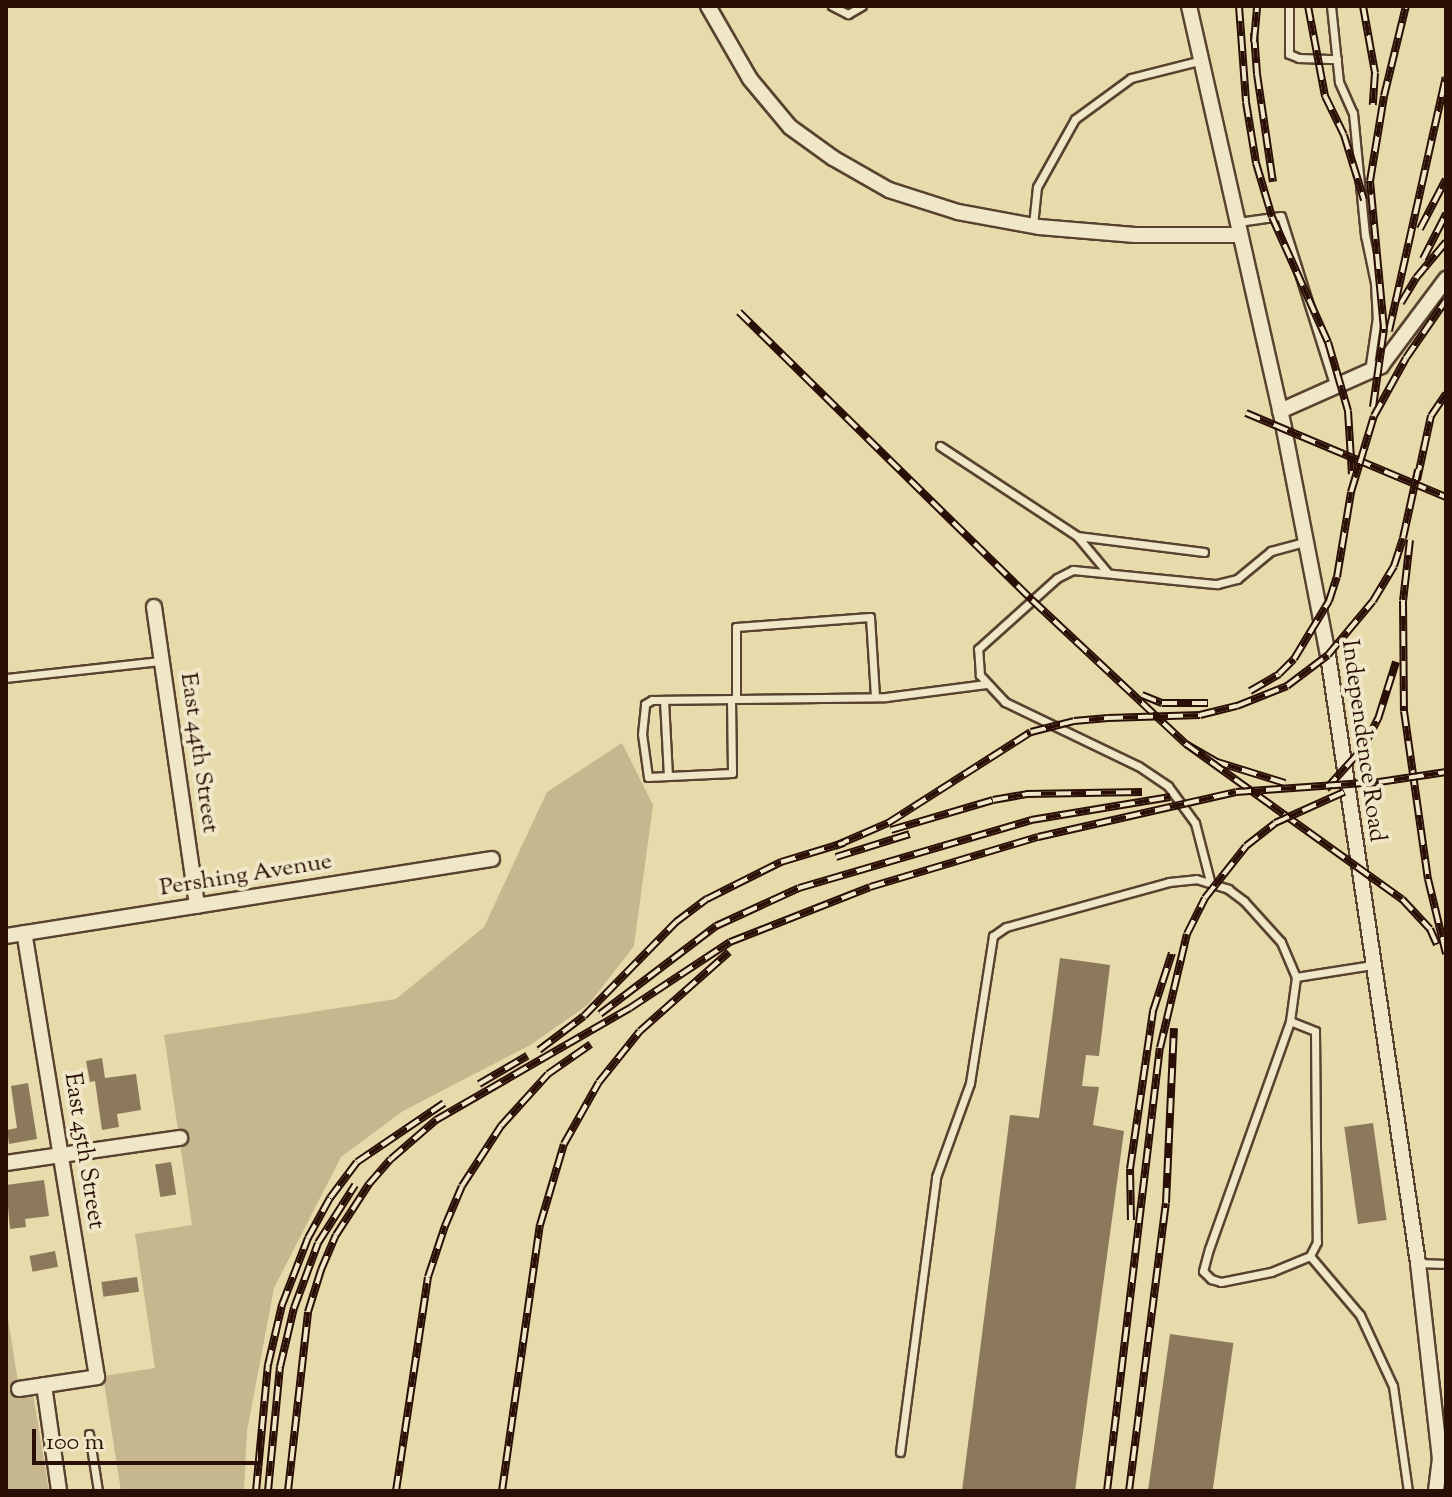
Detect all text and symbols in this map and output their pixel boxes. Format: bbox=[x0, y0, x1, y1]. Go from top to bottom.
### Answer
street label: Independence Road bbox=[1334, 638, 1390, 844]
street label: East 44th Street bbox=[172, 671, 224, 835]
street label: Pershing Avenue bbox=[158, 848, 334, 904]
street label: East 45th Street bbox=[56, 1071, 110, 1231]
scale bar bbox=[36, 1413, 266, 1463]
text: 100 m bbox=[46, 1426, 104, 1460]

